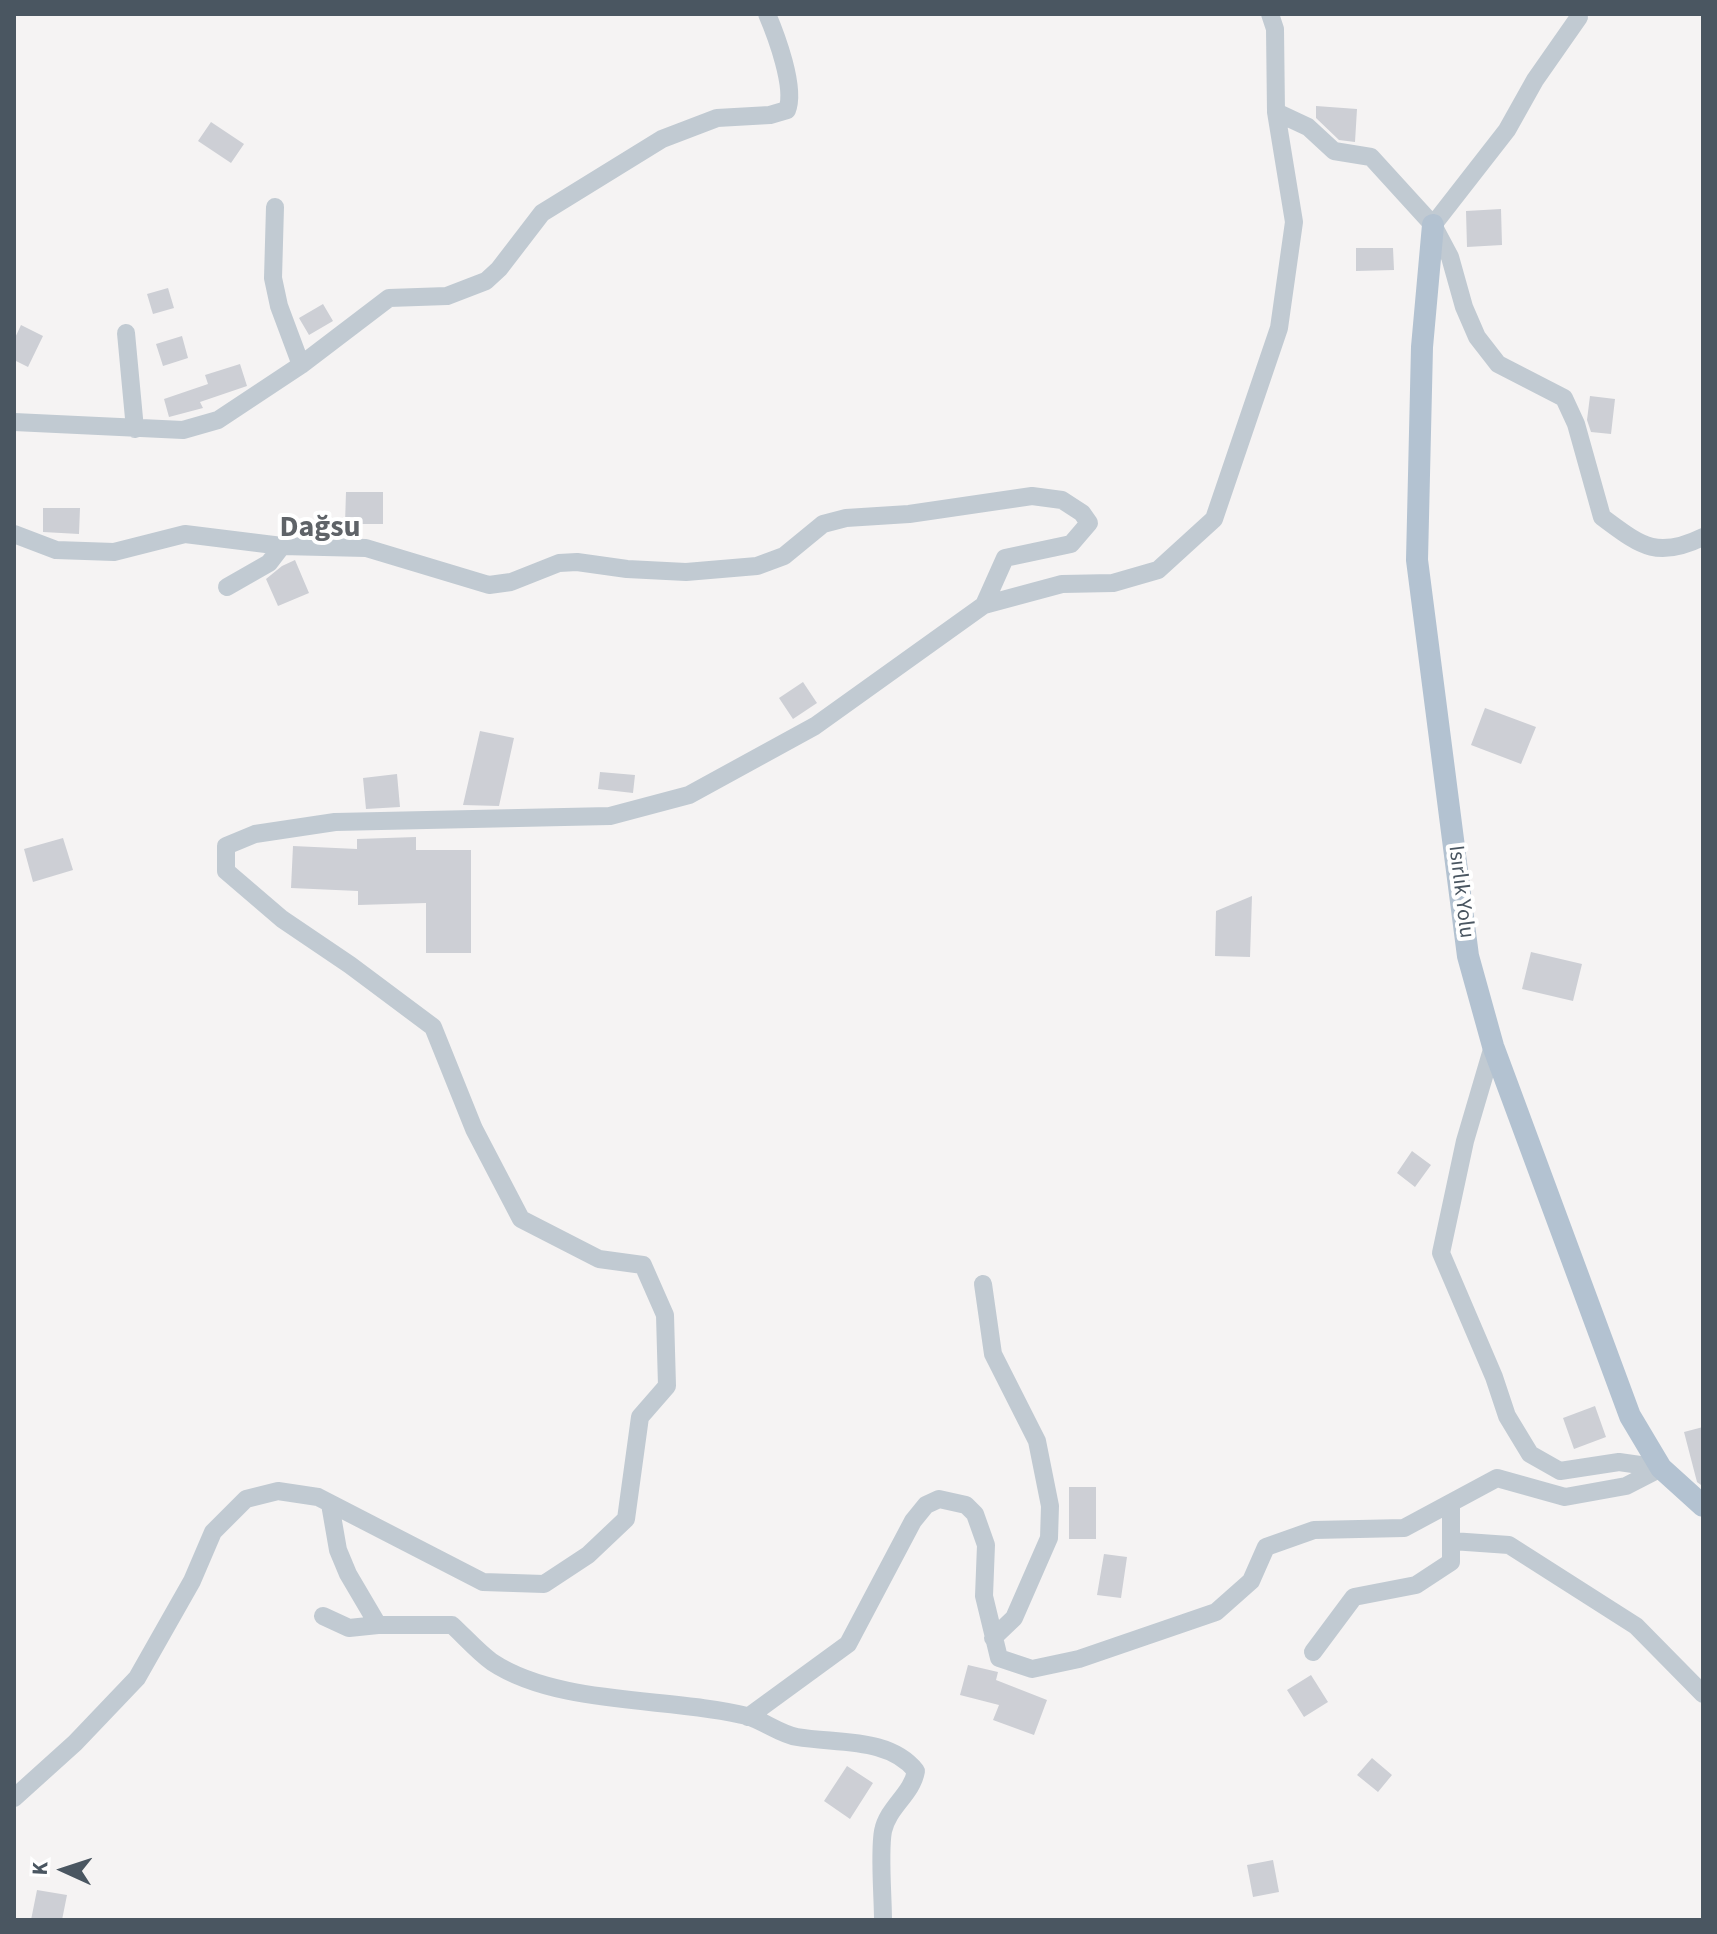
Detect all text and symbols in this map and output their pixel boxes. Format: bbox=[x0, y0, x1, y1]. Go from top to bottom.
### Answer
district label: Dağsu bbox=[279, 511, 361, 547]
street label: Isırlık Yolu bbox=[1441, 844, 1479, 940]
north arrow bbox=[24, 1830, 104, 1910]
text: K bbox=[24, 1861, 56, 1876]

